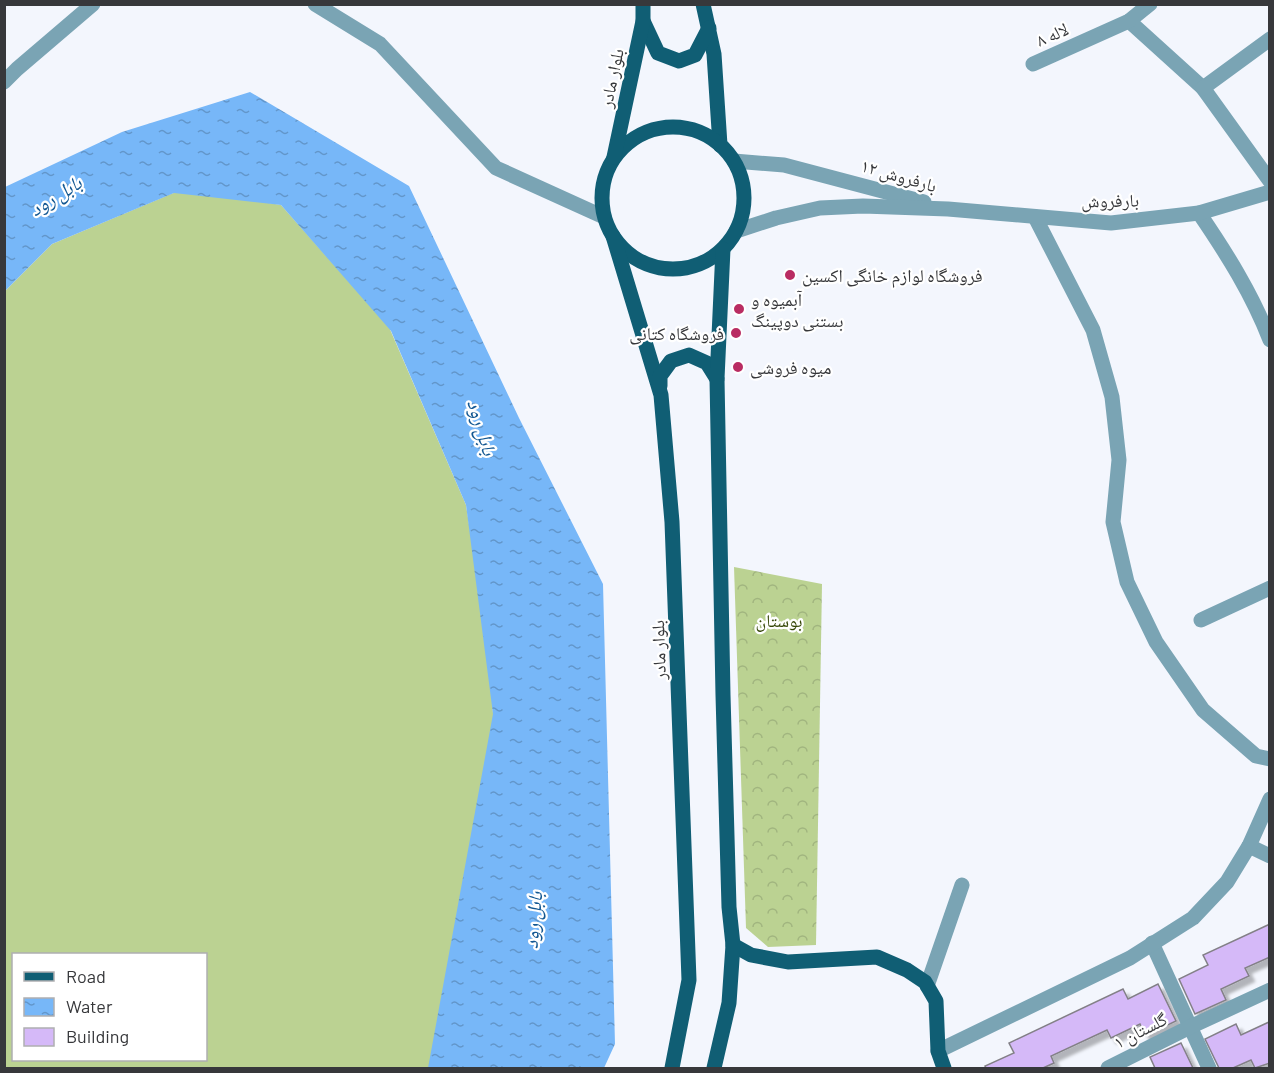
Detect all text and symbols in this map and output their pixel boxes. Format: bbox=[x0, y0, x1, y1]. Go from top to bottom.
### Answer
street label: لاله ۸ bbox=[1032, 17, 1072, 51]
street label: بلوار مادر bbox=[594, 46, 629, 111]
street label: بارفروش ۱۲ bbox=[858, 154, 939, 197]
water label: بابل رود bbox=[24, 169, 87, 222]
street label: بارفروش bbox=[1081, 188, 1139, 213]
place label: فروشگاه لوازم خانگی اکسین bbox=[802, 264, 983, 288]
marker: فروشگاه لوازم خانگی اکسین bbox=[783, 268, 797, 282]
place label: آبمیوه و بستنی دوپینگ bbox=[751, 288, 843, 332]
marker: آبمیوه و بستنی دوپینگ bbox=[732, 302, 746, 316]
place label: فروشگاه کتانی bbox=[629, 322, 724, 345]
marker: فروشگاه کتانی bbox=[729, 326, 743, 340]
place label: میوه فروشی bbox=[750, 356, 832, 379]
marker: میوه فروشی bbox=[731, 360, 745, 374]
water label: بابل رود bbox=[461, 396, 503, 459]
park label: بوستان bbox=[756, 609, 802, 632]
street label: بلوار مادر bbox=[646, 620, 671, 681]
water label: بابل رود bbox=[518, 890, 548, 950]
legend bbox=[12, 953, 207, 1061]
text: Road bbox=[66, 965, 106, 987]
text: Water bbox=[66, 995, 113, 1017]
street label: گلستان ۱ bbox=[1110, 1007, 1171, 1054]
text: Building bbox=[66, 1025, 129, 1047]

